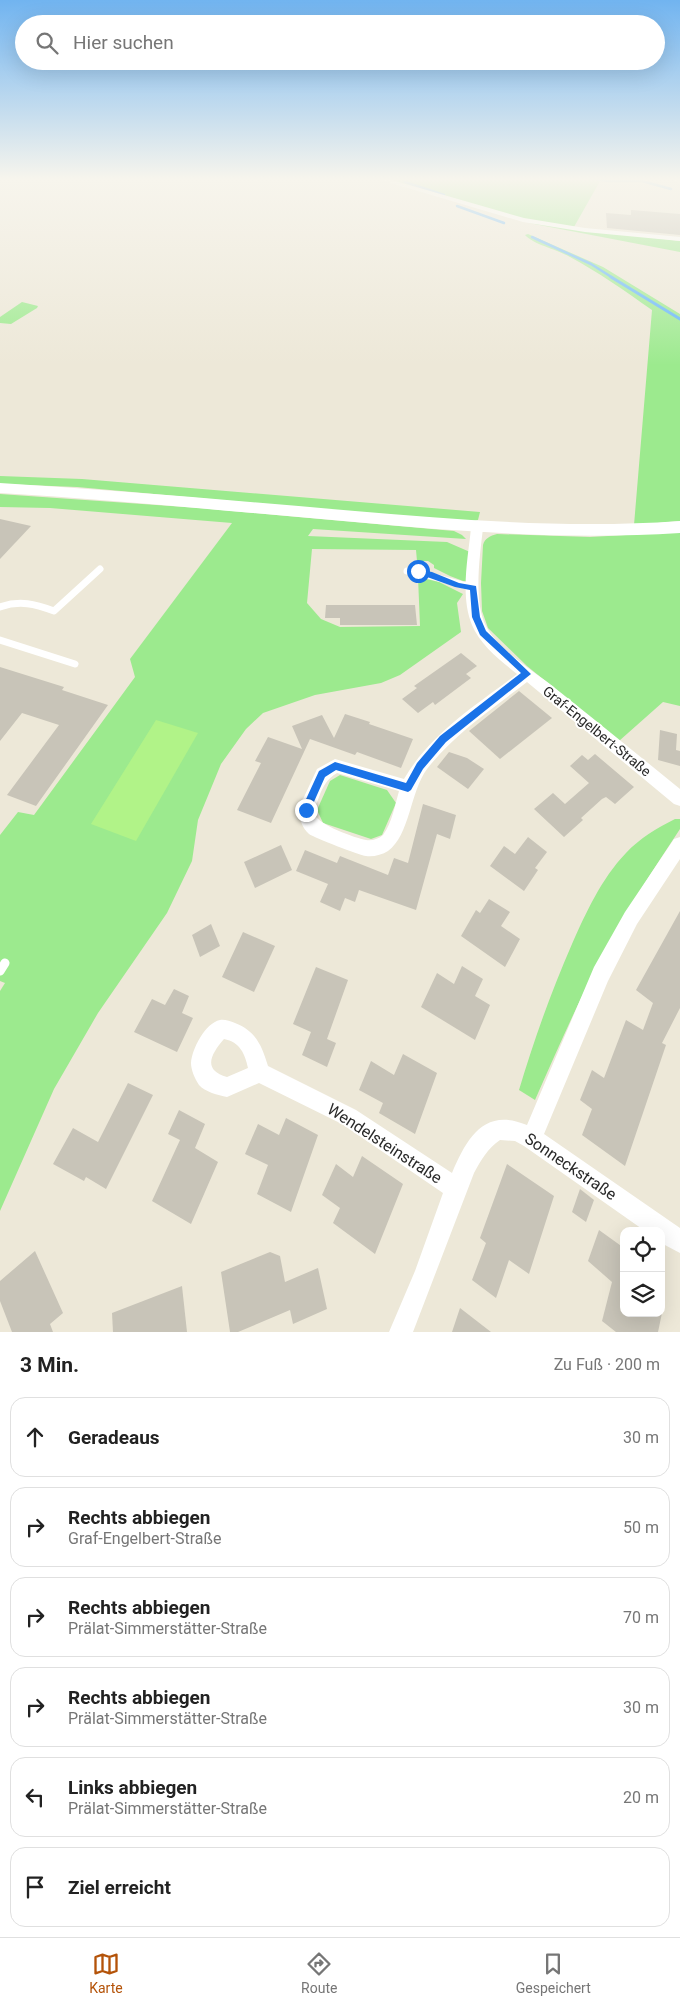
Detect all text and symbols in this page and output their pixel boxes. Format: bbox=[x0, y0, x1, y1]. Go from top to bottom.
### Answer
search box bbox=[15, 15, 665, 70]
icon: search bbox=[33, 29, 61, 57]
text: Hier suchen bbox=[73, 31, 174, 54]
route start bbox=[407, 560, 430, 583]
street label: Graf-Engelbert-Straße bbox=[540, 683, 654, 779]
route end bbox=[295, 799, 318, 822]
street label: Wendelsteinstraße bbox=[324, 1099, 446, 1188]
street label: Sonneckstraße bbox=[521, 1129, 620, 1204]
map controls bbox=[620, 1227, 665, 1317]
button: locate bbox=[620, 1227, 665, 1272]
button: layers bbox=[620, 1272, 665, 1317]
text: 3 Min. bbox=[20, 1353, 79, 1377]
text: Zu Fuß · 200 m bbox=[554, 1355, 660, 1374]
icon: ahead bbox=[21, 1423, 49, 1451]
text: Geradeaus bbox=[68, 1426, 160, 1449]
text: 30 m bbox=[623, 1428, 659, 1447]
text: Rechts abbiegen bbox=[68, 1506, 210, 1529]
icon: right bbox=[21, 1513, 49, 1541]
text: 50 m bbox=[623, 1518, 659, 1537]
text: Graf-Engelbert-Straße bbox=[68, 1529, 221, 1548]
text: Rechts abbiegen bbox=[68, 1596, 210, 1619]
icon: right bbox=[21, 1603, 49, 1631]
text: 70 m bbox=[623, 1608, 659, 1627]
text: Prälat-Simmerstätter-Straße bbox=[68, 1619, 267, 1638]
text: Rechts abbiegen bbox=[68, 1686, 210, 1709]
icon: right bbox=[21, 1693, 49, 1721]
text: 30 m bbox=[623, 1698, 659, 1717]
text: Prälat-Simmerstätter-Straße bbox=[68, 1709, 267, 1728]
text: Links abbiegen bbox=[68, 1776, 197, 1799]
icon: left bbox=[21, 1783, 49, 1811]
text: 20 m bbox=[623, 1788, 659, 1807]
text: Prälat-Simmerstätter-Straße bbox=[68, 1799, 267, 1818]
icon: arrive bbox=[21, 1873, 49, 1901]
text: Ziel erreicht bbox=[68, 1876, 171, 1899]
tab: Karte bbox=[89, 1950, 123, 1996]
tab: Route bbox=[301, 1950, 337, 1996]
tab: Gespeichert bbox=[516, 1950, 591, 1996]

